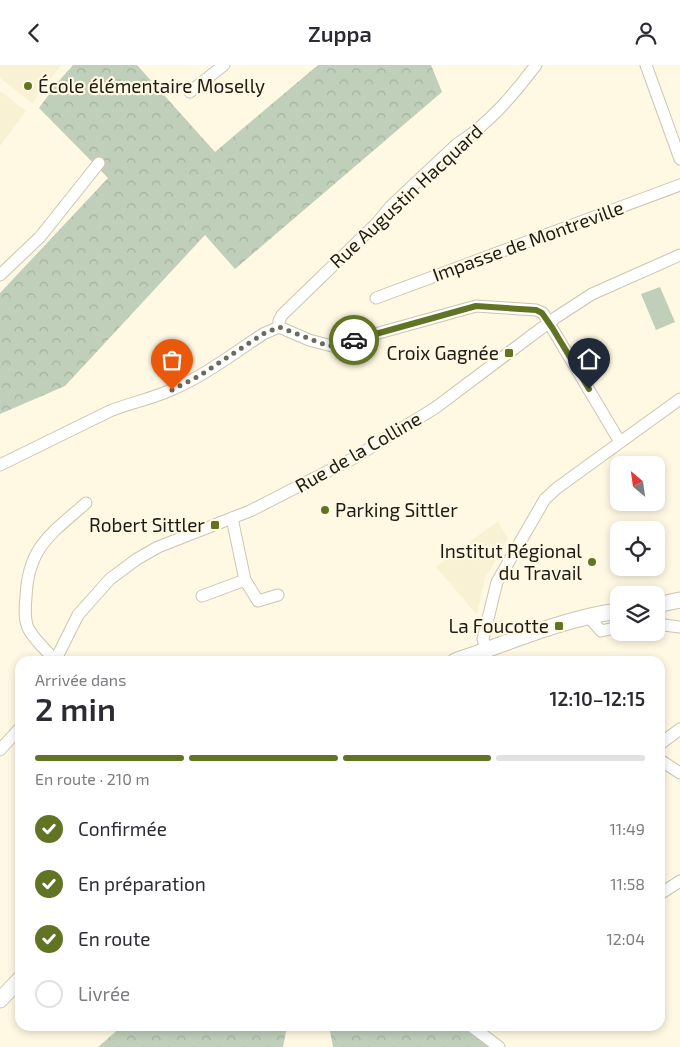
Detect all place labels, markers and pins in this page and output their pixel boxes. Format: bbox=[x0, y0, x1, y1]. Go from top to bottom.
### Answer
place label: École élémentaire Moselly bbox=[38, 74, 265, 97]
marker: École élémentaire Moselly bbox=[22, 80, 34, 92]
pin bbox=[568, 338, 610, 389]
pin bbox=[151, 339, 193, 390]
place label: Croix Gagnée bbox=[387, 341, 499, 364]
marker: Croix Gagnée bbox=[503, 347, 515, 359]
place label: Parking Sittler bbox=[335, 498, 458, 521]
marker: Parking Sittler bbox=[319, 504, 331, 516]
place label: Robert Sittler bbox=[89, 513, 205, 536]
marker: Robert Sittler bbox=[209, 519, 221, 531]
place label: Institut Régional du Travail bbox=[440, 539, 582, 584]
marker: Institut Régional du Travail bbox=[586, 556, 598, 568]
place label: La Foucotte bbox=[448, 614, 549, 637]
marker: La Foucotte bbox=[553, 620, 565, 632]

